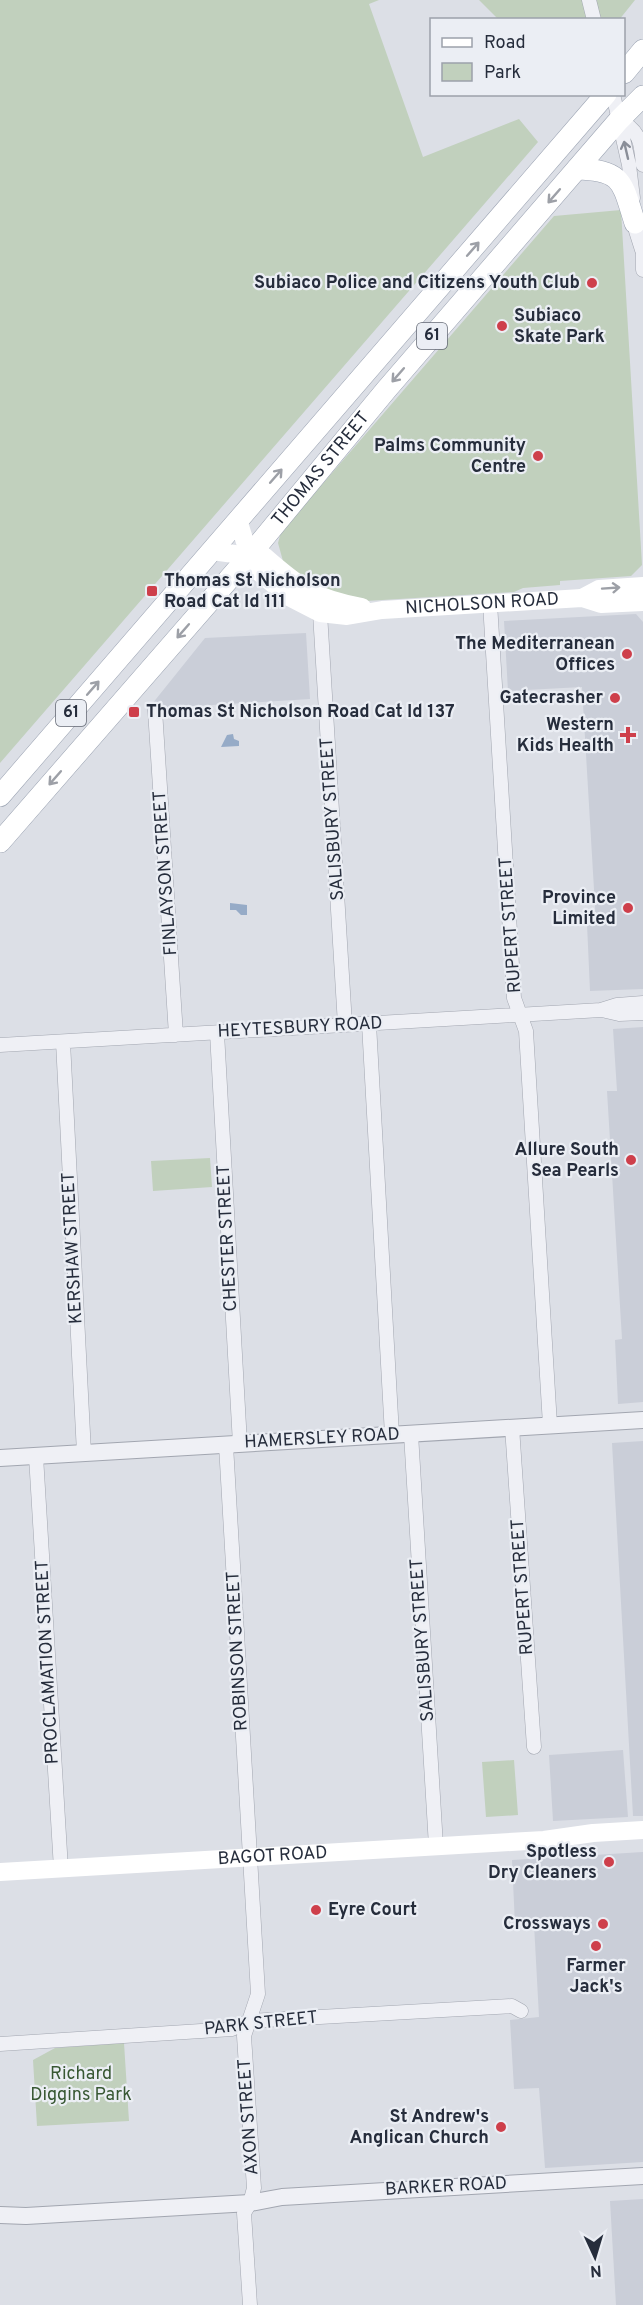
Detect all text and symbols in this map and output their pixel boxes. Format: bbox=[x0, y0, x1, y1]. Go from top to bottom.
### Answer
legend bbox=[430, 18, 625, 96]
text: Road bbox=[484, 32, 526, 55]
text: Park bbox=[484, 62, 521, 85]
one-way arrow bbox=[620, 141, 631, 160]
one-way arrow bbox=[547, 188, 560, 204]
one-way arrow bbox=[466, 242, 480, 257]
place label: Subiaco Police and Citizens Youth Club bbox=[254, 272, 580, 295]
marker: Subiaco Police and Citizens Youth Club bbox=[585, 276, 599, 290]
place label: Subiaco Skate Park bbox=[514, 305, 605, 349]
marker: Subiaco Skate Park bbox=[495, 319, 509, 333]
road number: 61 bbox=[417, 323, 447, 349]
one-way arrow bbox=[392, 367, 405, 383]
street label: THOMAS STREET bbox=[267, 407, 375, 531]
place label: Palms Community Centre bbox=[374, 435, 526, 479]
marker: Palms Community Centre bbox=[531, 449, 545, 463]
one-way arrow bbox=[270, 468, 283, 484]
place label: Thomas St Nicholson Road Cat Id 111 bbox=[164, 570, 341, 614]
one-way arrow bbox=[601, 582, 621, 593]
marker: Thomas St Nicholson Road Cat Id 111 bbox=[145, 584, 159, 598]
street label: NICHOLSON ROAD bbox=[404, 588, 560, 620]
one-way arrow bbox=[176, 623, 190, 638]
place label: The Mediterranean Offices bbox=[455, 633, 615, 677]
marker: The Mediterranean Offices bbox=[620, 647, 634, 661]
one-way arrow bbox=[86, 681, 100, 696]
place label: Gatecrasher bbox=[499, 687, 603, 710]
marker: Gatecrasher bbox=[608, 691, 622, 705]
road number: 61 bbox=[56, 700, 86, 726]
place label: Thomas St Nicholson Road Cat Id 137 bbox=[146, 701, 455, 724]
marker: Thomas St Nicholson Road Cat Id 137 bbox=[127, 705, 141, 719]
place label: Western Kids Health bbox=[517, 714, 614, 758]
marker: Western Kids Health bbox=[619, 726, 637, 744]
street label: SALISBURY STREET bbox=[316, 737, 350, 901]
one-way arrow bbox=[48, 770, 62, 785]
street label: FINLAYSON STREET bbox=[149, 790, 183, 956]
street label: RUPERT STREET bbox=[495, 856, 527, 994]
place label: Province Limited bbox=[542, 887, 616, 931]
marker: Province Limited bbox=[621, 901, 635, 915]
street label: HEYTESBURY ROAD bbox=[217, 1012, 383, 1044]
place label: Allure South Sea Pearls bbox=[514, 1139, 619, 1183]
marker: Allure South Sea Pearls bbox=[624, 1153, 638, 1167]
street label: CHESTER STREET bbox=[213, 1164, 243, 1312]
street label: KERSHAW STREET bbox=[58, 1171, 88, 1325]
street label: HAMERSLEY ROAD bbox=[244, 1423, 400, 1455]
street label: RUPERT STREET bbox=[507, 1518, 539, 1656]
street label: SALISBURY STREET bbox=[406, 1558, 440, 1722]
street label: PROCLAMATION STREET bbox=[31, 1559, 65, 1765]
street label: ROBINSON STREET bbox=[222, 1570, 254, 1732]
street label: BAGOT ROAD bbox=[217, 1841, 328, 1871]
place label: Spotless Dry Cleaners bbox=[488, 1841, 597, 1885]
marker: Spotless Dry Cleaners bbox=[602, 1855, 616, 1869]
place label: Eyre Court bbox=[328, 1899, 417, 1922]
marker: Eyre Court bbox=[309, 1903, 323, 1917]
place label: Crossways bbox=[503, 1913, 591, 1936]
marker: Crossways bbox=[596, 1917, 610, 1931]
marker: Farmer Jack's bbox=[589, 1939, 603, 1953]
place label: Farmer Jack's bbox=[566, 1955, 626, 1999]
street label: PARK STREET bbox=[203, 2007, 319, 2041]
street label: AXON STREET bbox=[233, 2058, 265, 2176]
park label: Richard Diggins Park bbox=[30, 2063, 132, 2107]
place label: St Andrew's Anglican Church bbox=[349, 2106, 489, 2150]
marker: St Andrew's Anglican Church bbox=[494, 2120, 508, 2134]
street label: BARKER ROAD bbox=[384, 2172, 508, 2202]
north arrow bbox=[565, 2227, 625, 2287]
text: N bbox=[589, 2260, 602, 2280]

